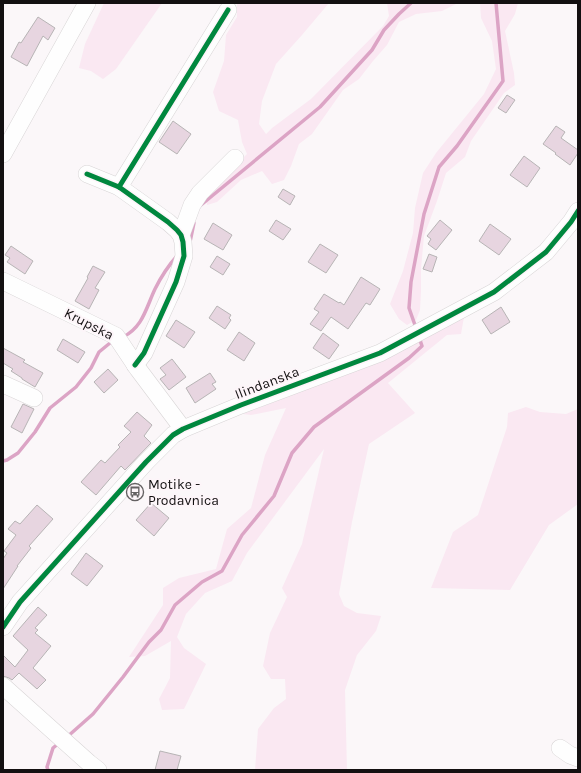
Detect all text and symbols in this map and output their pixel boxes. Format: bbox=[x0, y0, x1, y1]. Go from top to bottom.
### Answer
street label: Krupska bbox=[61, 304, 117, 344]
street label: Ilindanska bbox=[232, 363, 302, 403]
place label: Motike - Prodavnica bbox=[148, 476, 219, 509]
bus stop icon: Motike - Prodavnica bbox=[125, 482, 145, 502]

